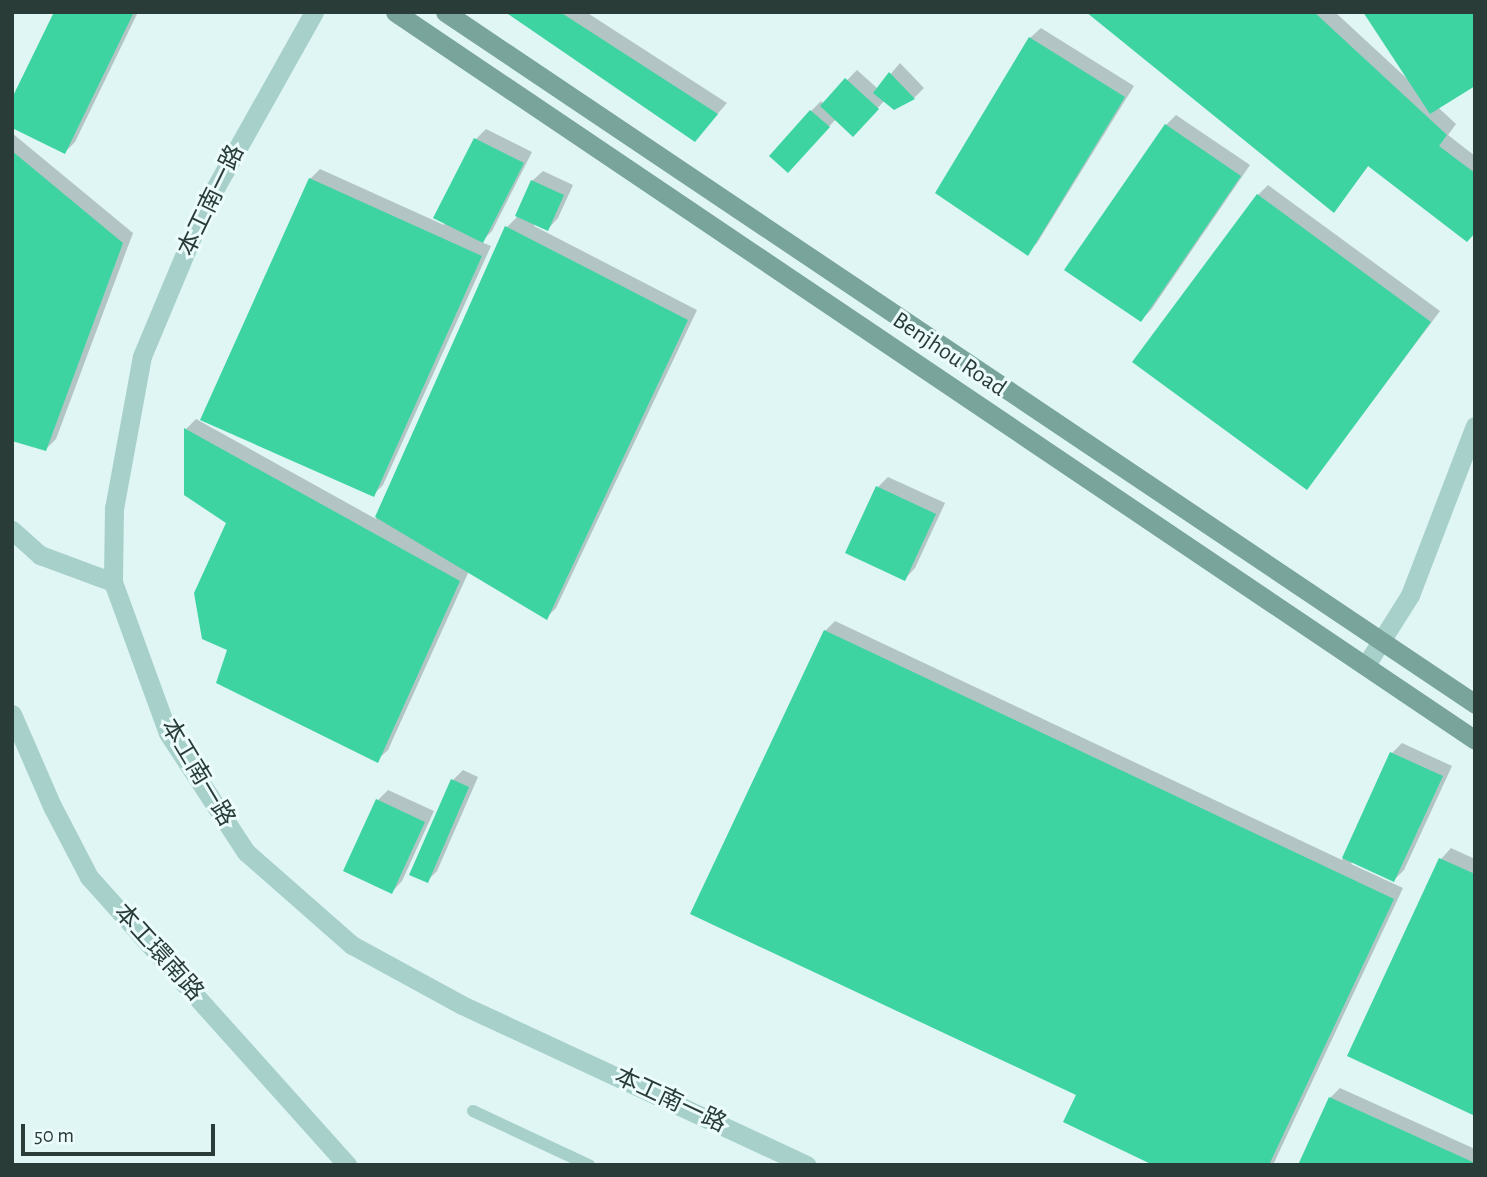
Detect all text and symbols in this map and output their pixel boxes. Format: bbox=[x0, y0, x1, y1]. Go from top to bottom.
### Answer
street label: 本工南一路 bbox=[173, 141, 251, 261]
street label: Benjhou Road bbox=[887, 307, 1011, 403]
street label: 本工南一路 bbox=[154, 714, 240, 832]
street label: 本工環南路 bbox=[107, 899, 209, 1007]
street label: 本工南一路 bbox=[610, 1063, 730, 1139]
scale bar bbox=[24, 1110, 219, 1154]
text: 50 m bbox=[34, 1125, 74, 1146]

